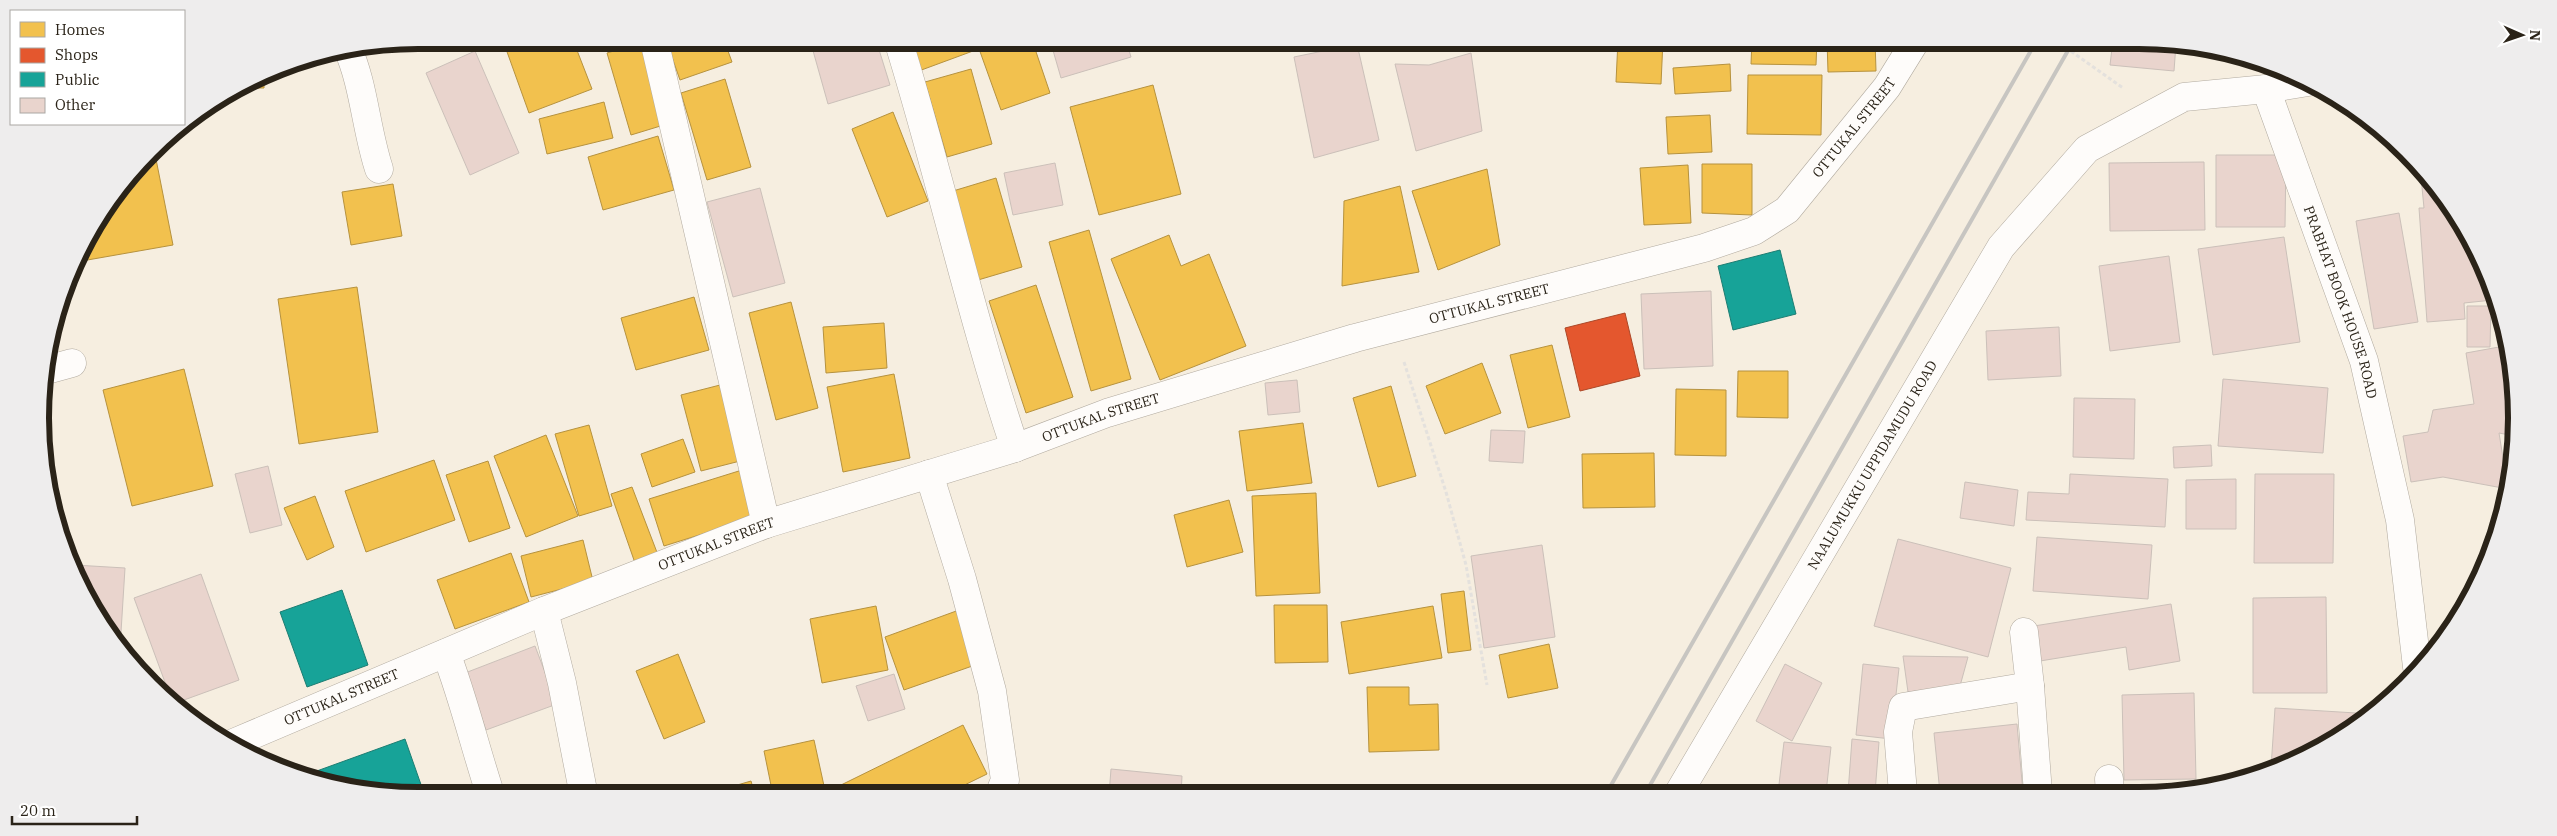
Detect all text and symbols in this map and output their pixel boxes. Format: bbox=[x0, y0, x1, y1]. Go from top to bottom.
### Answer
legend bbox=[10, 10, 185, 125]
north arrow bbox=[2497, 10, 2547, 60]
text: Homes bbox=[55, 20, 105, 39]
text: N bbox=[2526, 30, 2544, 41]
text: Shops bbox=[55, 45, 98, 64]
text: Public bbox=[55, 70, 100, 89]
street label: OTTUKAL STREET bbox=[1808, 74, 1900, 181]
text: Other bbox=[55, 95, 95, 114]
street label: PRABHAT BOOK HOUSE ROAD bbox=[2300, 203, 2381, 400]
street label: OTTUKAL STREET bbox=[1427, 279, 1551, 328]
street label: NAALUMUKKU UPPIDAMUDU ROAD bbox=[1803, 357, 1941, 573]
street label: OTTUKAL STREET bbox=[1039, 389, 1162, 446]
street label: OTTUKAL STREET bbox=[655, 513, 777, 574]
street label: OTTUKAL STREET bbox=[281, 665, 402, 730]
scale bar bbox=[12, 794, 138, 826]
text: 20 m bbox=[20, 801, 56, 820]

